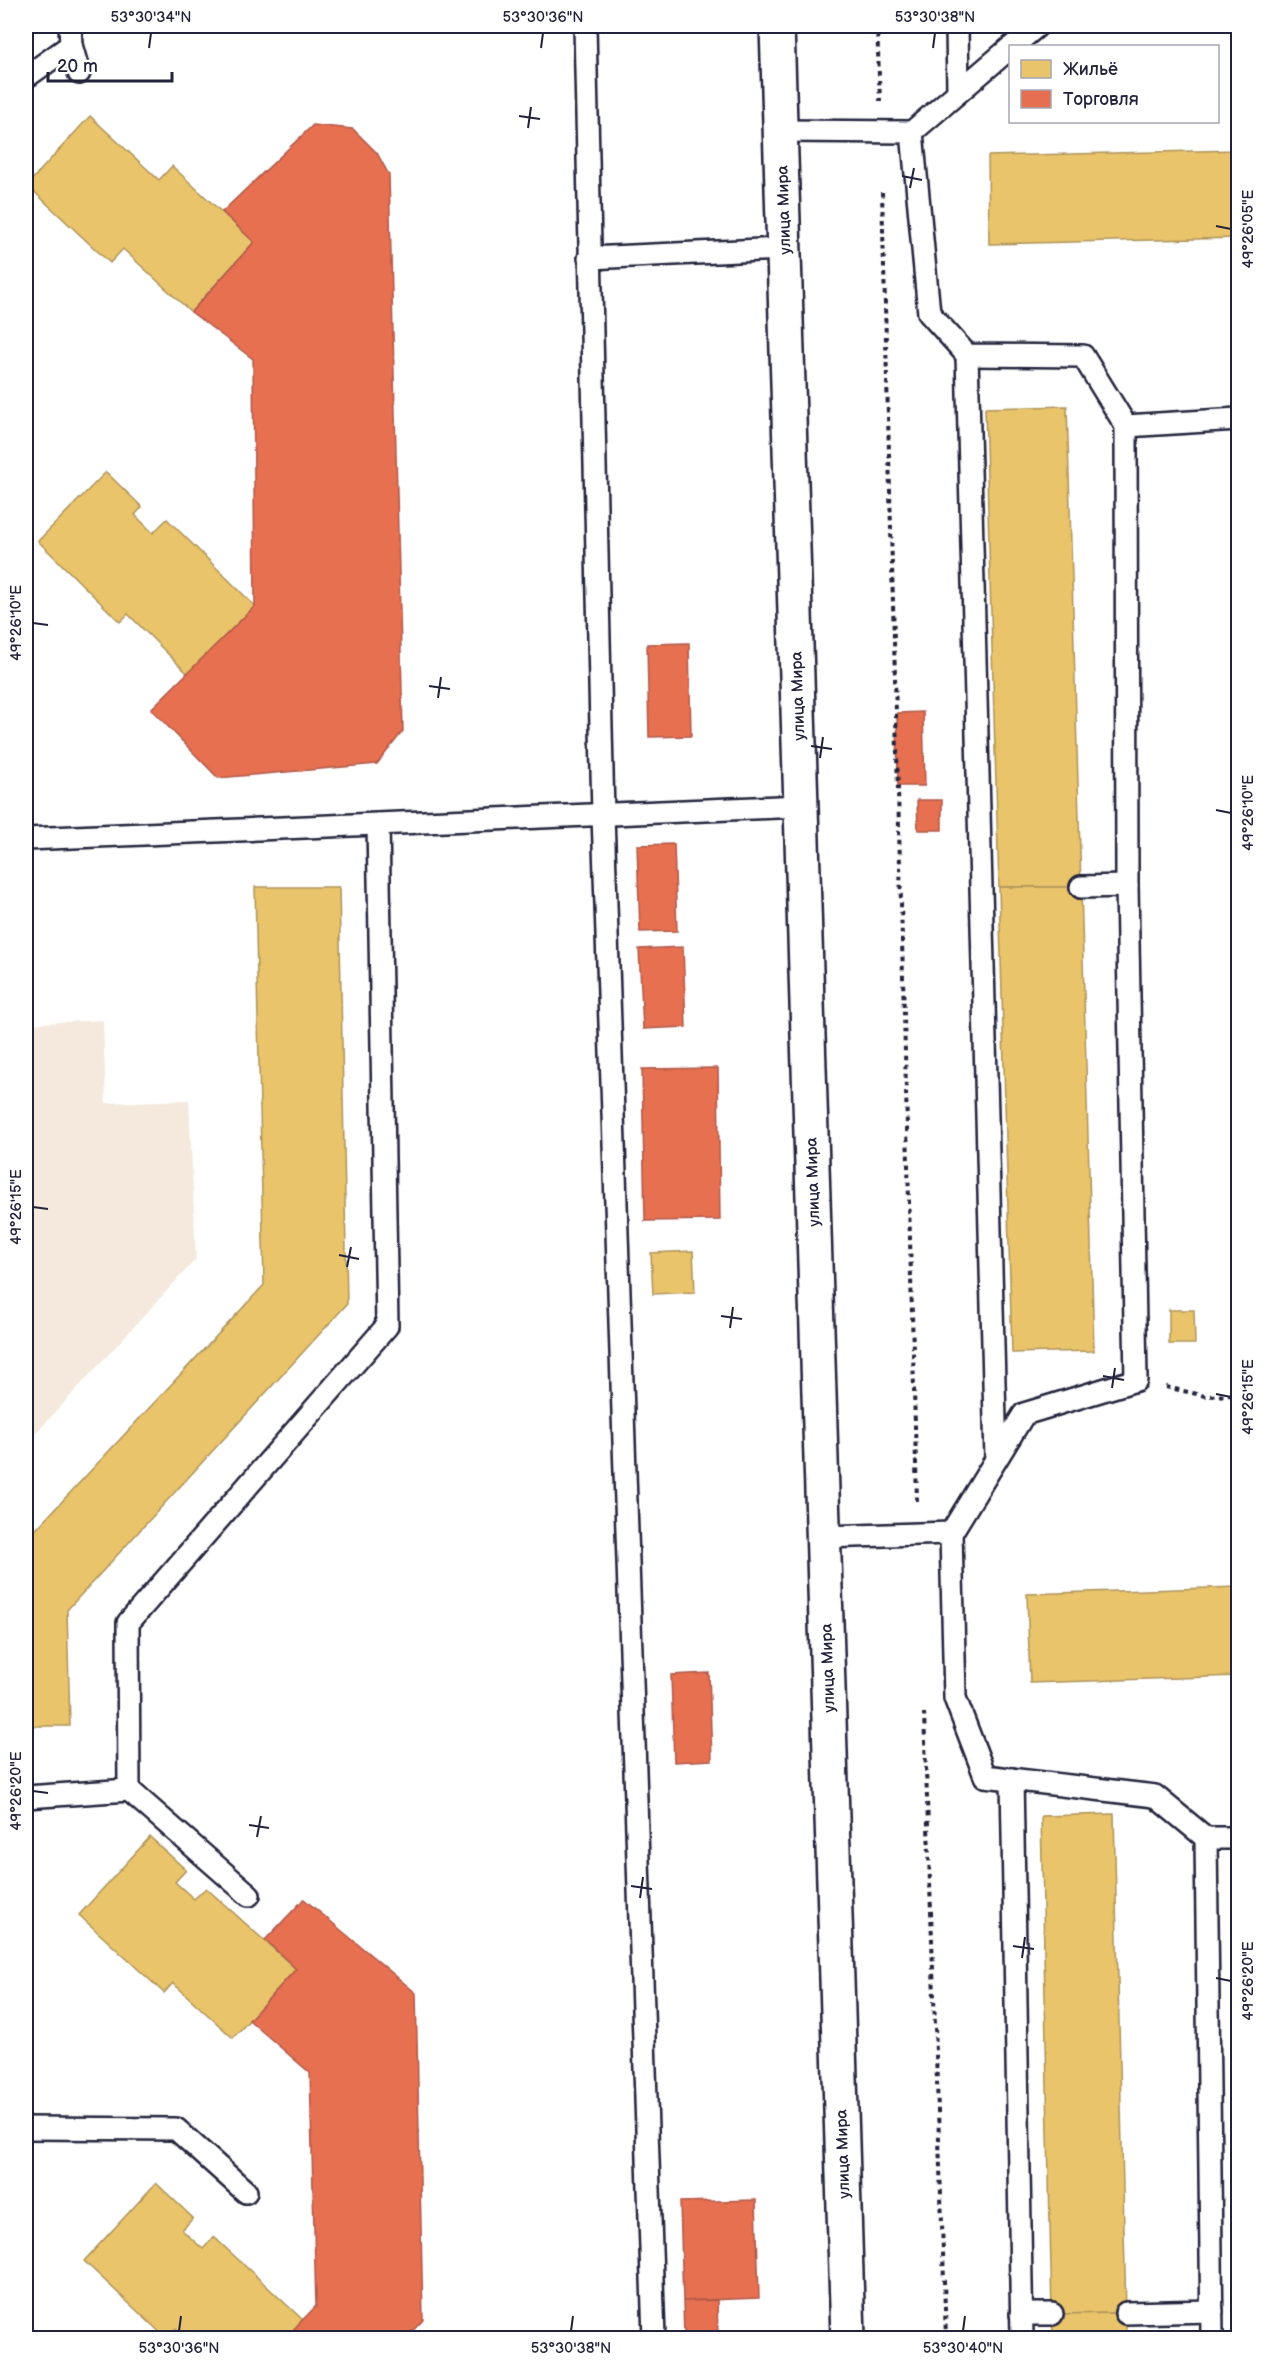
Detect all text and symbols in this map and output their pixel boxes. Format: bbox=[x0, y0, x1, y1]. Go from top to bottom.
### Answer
text: 53°30'34"N bbox=[110, 8, 192, 27]
text: 53°30'36"N bbox=[502, 8, 584, 27]
text: 53°30'38"N bbox=[895, 8, 975, 27]
scale bar bbox=[48, 45, 172, 83]
legend bbox=[1009, 45, 1219, 123]
text: 20 m bbox=[57, 56, 98, 77]
text: Жильё bbox=[1063, 59, 1118, 80]
text: Торговля bbox=[1063, 89, 1139, 110]
street label: улица Мира bbox=[773, 164, 796, 255]
text: 49°26'05"E bbox=[1239, 189, 1258, 269]
text: 49°26'10"E bbox=[7, 585, 26, 661]
street label: улица Мира bbox=[787, 650, 810, 741]
text: 49°26'10"E bbox=[1239, 775, 1258, 851]
street label: улица Мира bbox=[802, 1136, 825, 1227]
text: 49°26'15"E bbox=[7, 1169, 26, 1245]
text: 49°26'15"E bbox=[1239, 1359, 1258, 1435]
street label: улица Мира bbox=[817, 1622, 840, 1713]
text: 49°26'20"E bbox=[7, 1751, 26, 1831]
text: 49°26'20"E bbox=[1239, 1941, 1258, 2021]
street label: улица Мира bbox=[832, 2108, 855, 2199]
text: 53°30'36"N bbox=[138, 2339, 220, 2358]
text: 53°30'38"N bbox=[531, 2339, 611, 2358]
text: 53°30'40"N bbox=[923, 2339, 1003, 2358]

